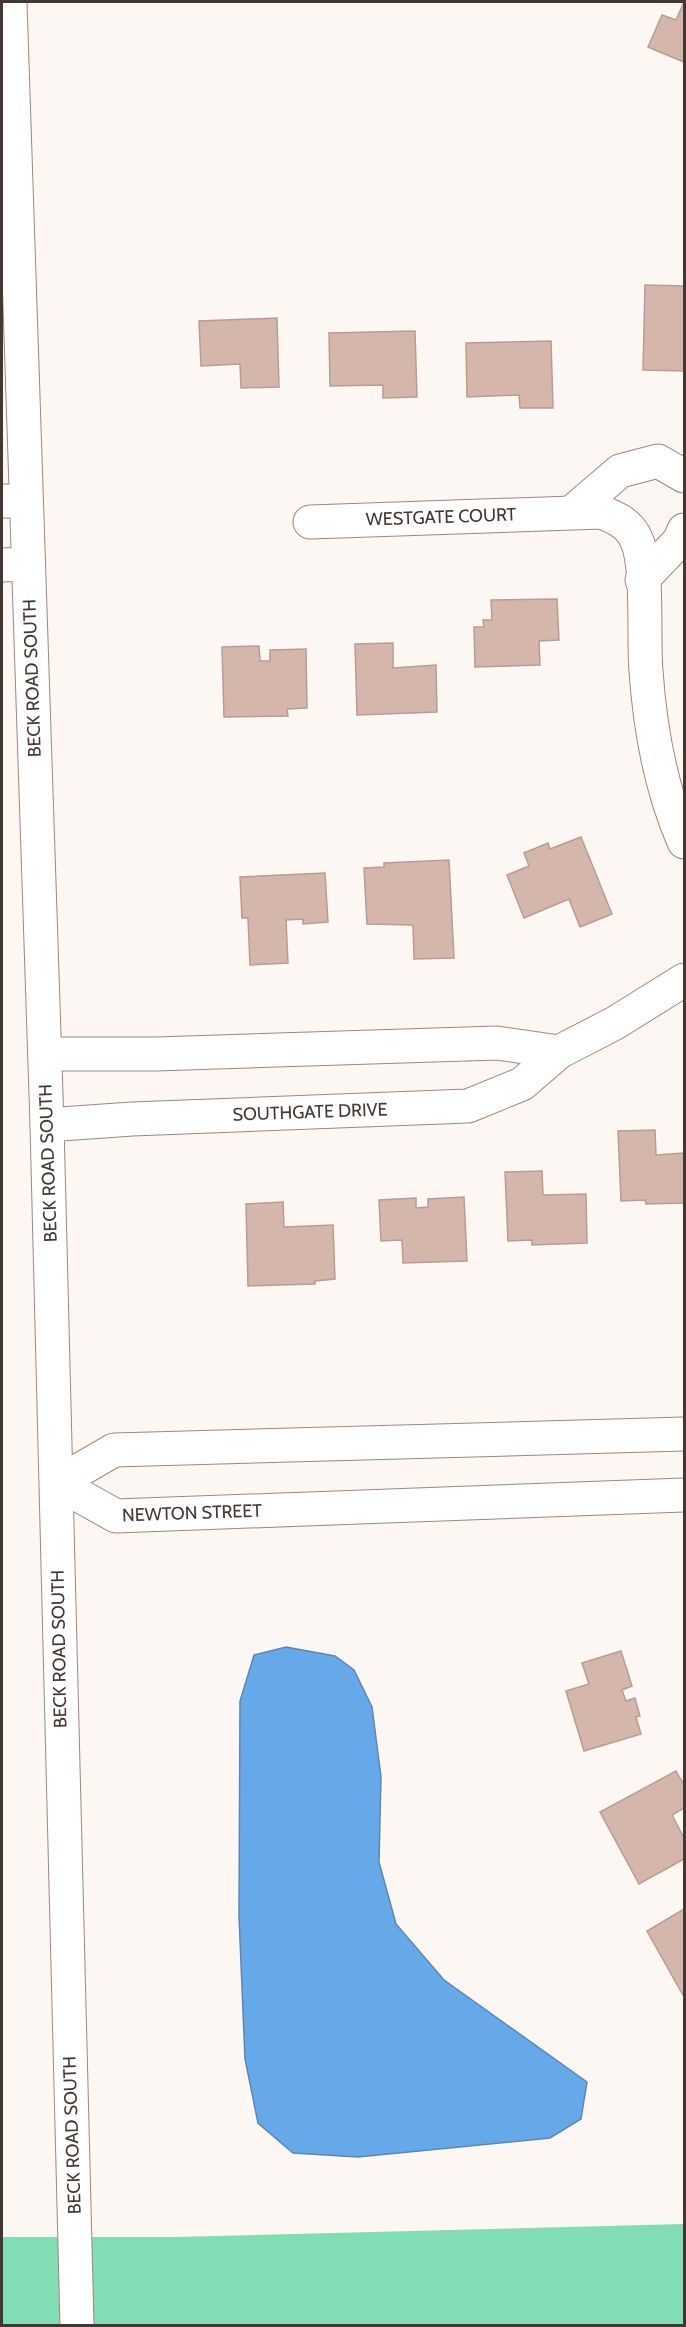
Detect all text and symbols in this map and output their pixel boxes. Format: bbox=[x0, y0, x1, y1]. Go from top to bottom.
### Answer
street label: WESTGATE COURT bbox=[365, 503, 517, 531]
street label: BECK ROAD SOUTH bbox=[18, 599, 46, 757]
street label: BECK ROAD SOUTH bbox=[34, 1084, 62, 1242]
street label: SOUTHGATE DRIVE bbox=[232, 1098, 388, 1126]
street label: NEWTON STREET bbox=[122, 1500, 263, 1526]
street label: BECK ROAD SOUTH bbox=[47, 1570, 71, 1728]
street label: BECK ROAD SOUTH bbox=[58, 2056, 86, 2214]

